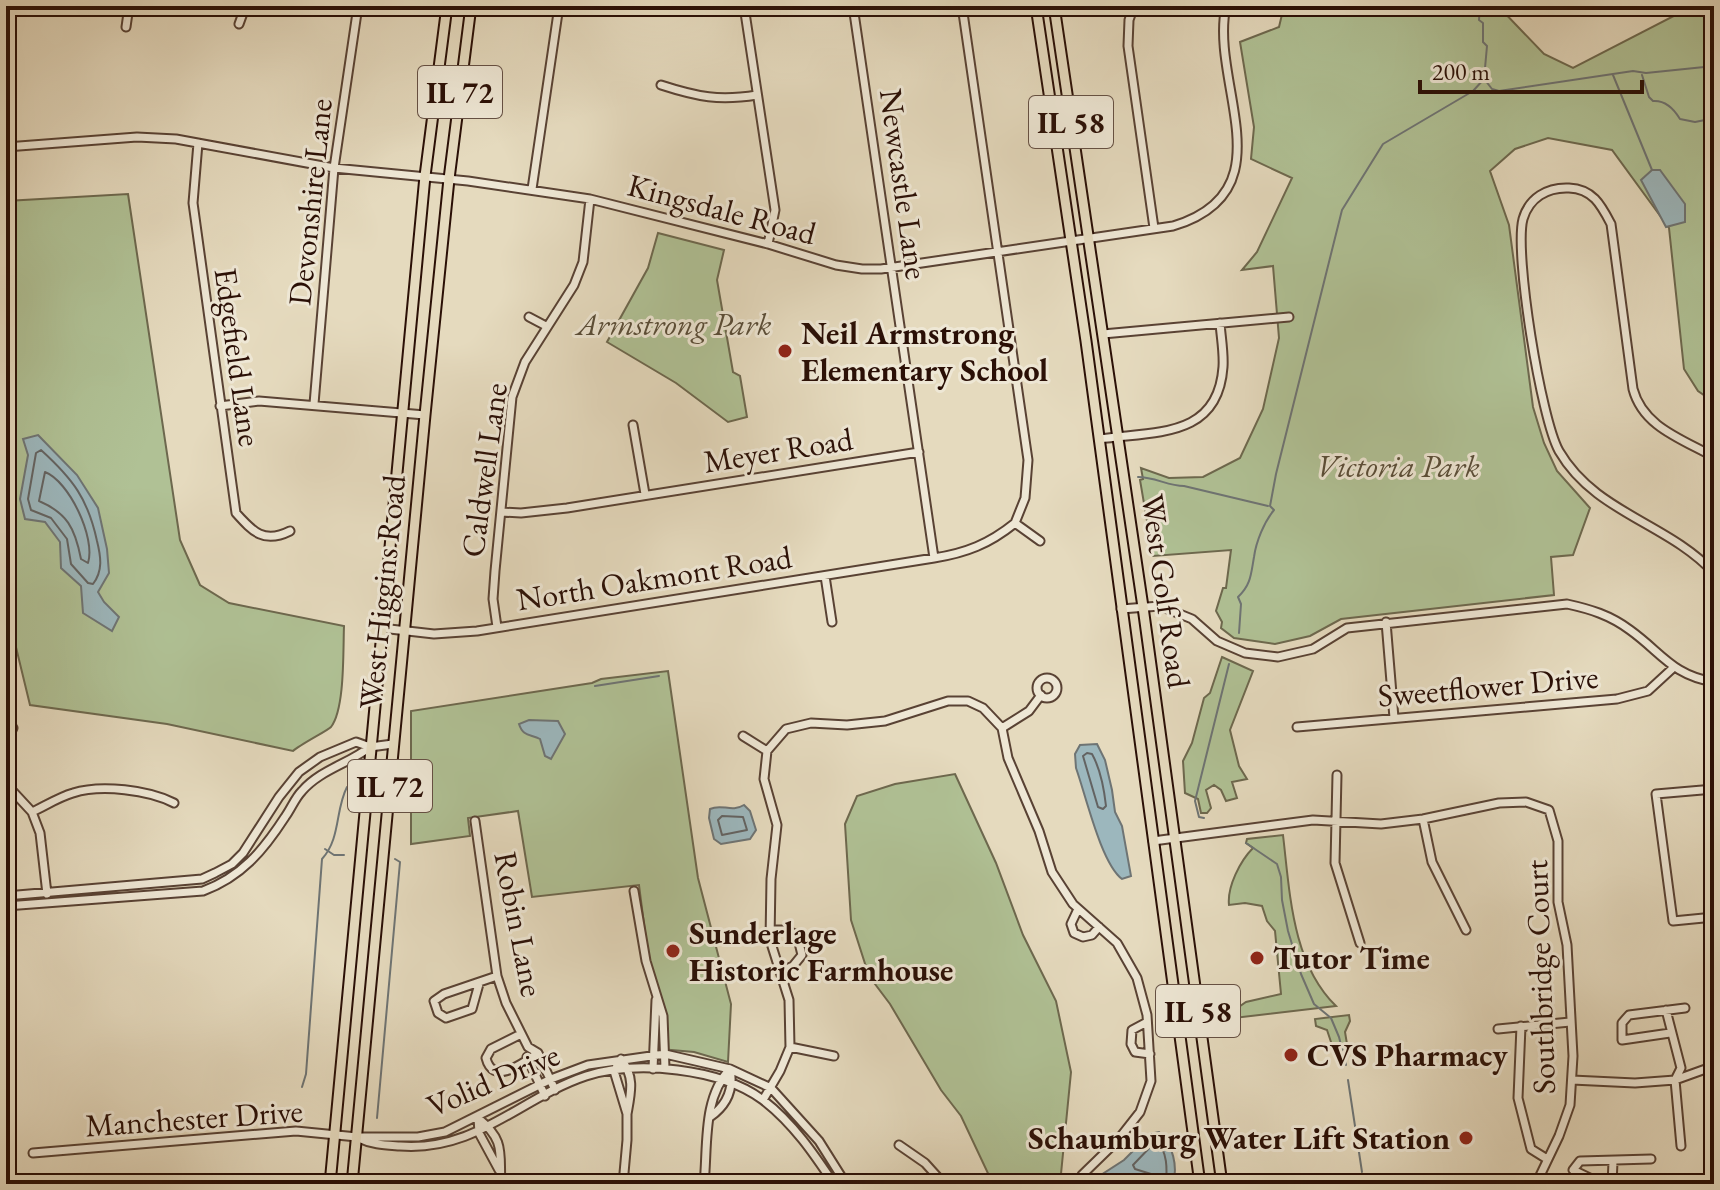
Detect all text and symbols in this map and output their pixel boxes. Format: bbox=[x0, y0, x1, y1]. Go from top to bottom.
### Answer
scale bar bbox=[1420, 44, 1642, 94]
text: 200 m bbox=[1432, 56, 1490, 87]
road number: IL 72 bbox=[418, 66, 502, 118]
street label: Newcastle Lane bbox=[870, 86, 938, 282]
road number: IL 58 bbox=[1029, 96, 1113, 148]
street label: Devonshire Lane bbox=[278, 97, 342, 307]
street label: Kingsdale Road bbox=[623, 164, 822, 255]
street label: Edgefield Lane bbox=[205, 265, 271, 449]
park label: Armstrong Park bbox=[574, 303, 772, 345]
place label: Neil Armstrong Elementary School bbox=[801, 312, 1048, 391]
marker: Neil Armstrong Elementary School bbox=[776, 342, 794, 360]
street label: Caldwell Lane bbox=[451, 380, 517, 560]
street label: Meyer Road bbox=[700, 417, 856, 483]
park label: Victoria Park bbox=[1316, 445, 1480, 487]
street label: West Higgins Road bbox=[349, 472, 415, 711]
street label: West Golf Road bbox=[1132, 491, 1200, 691]
street label: North Oakmont Road bbox=[513, 535, 795, 620]
street label: Sweetflower Drive bbox=[1376, 655, 1600, 717]
road number: IL 72 bbox=[348, 760, 432, 812]
street label: Robin Lane bbox=[484, 848, 554, 1000]
street label: Southbridge Court bbox=[1515, 859, 1565, 1095]
place label: Sunderlage Historic Farmhouse bbox=[689, 912, 953, 991]
place label: Tutor Time bbox=[1273, 937, 1430, 979]
marker: Sunderlage Historic Farmhouse bbox=[664, 942, 682, 960]
marker: Tutor Time bbox=[1248, 949, 1266, 967]
road number: IL 58 bbox=[1156, 985, 1240, 1037]
street label: Volid Drive bbox=[420, 1033, 566, 1127]
place label: CVS Pharmacy bbox=[1307, 1034, 1508, 1076]
marker: CVS Pharmacy bbox=[1282, 1046, 1300, 1064]
street label: Manchester Drive bbox=[84, 1089, 304, 1147]
place label: Schaumburg Water Lift Station bbox=[1028, 1117, 1450, 1159]
marker: Schaumburg Water Lift Station bbox=[1457, 1129, 1475, 1147]

